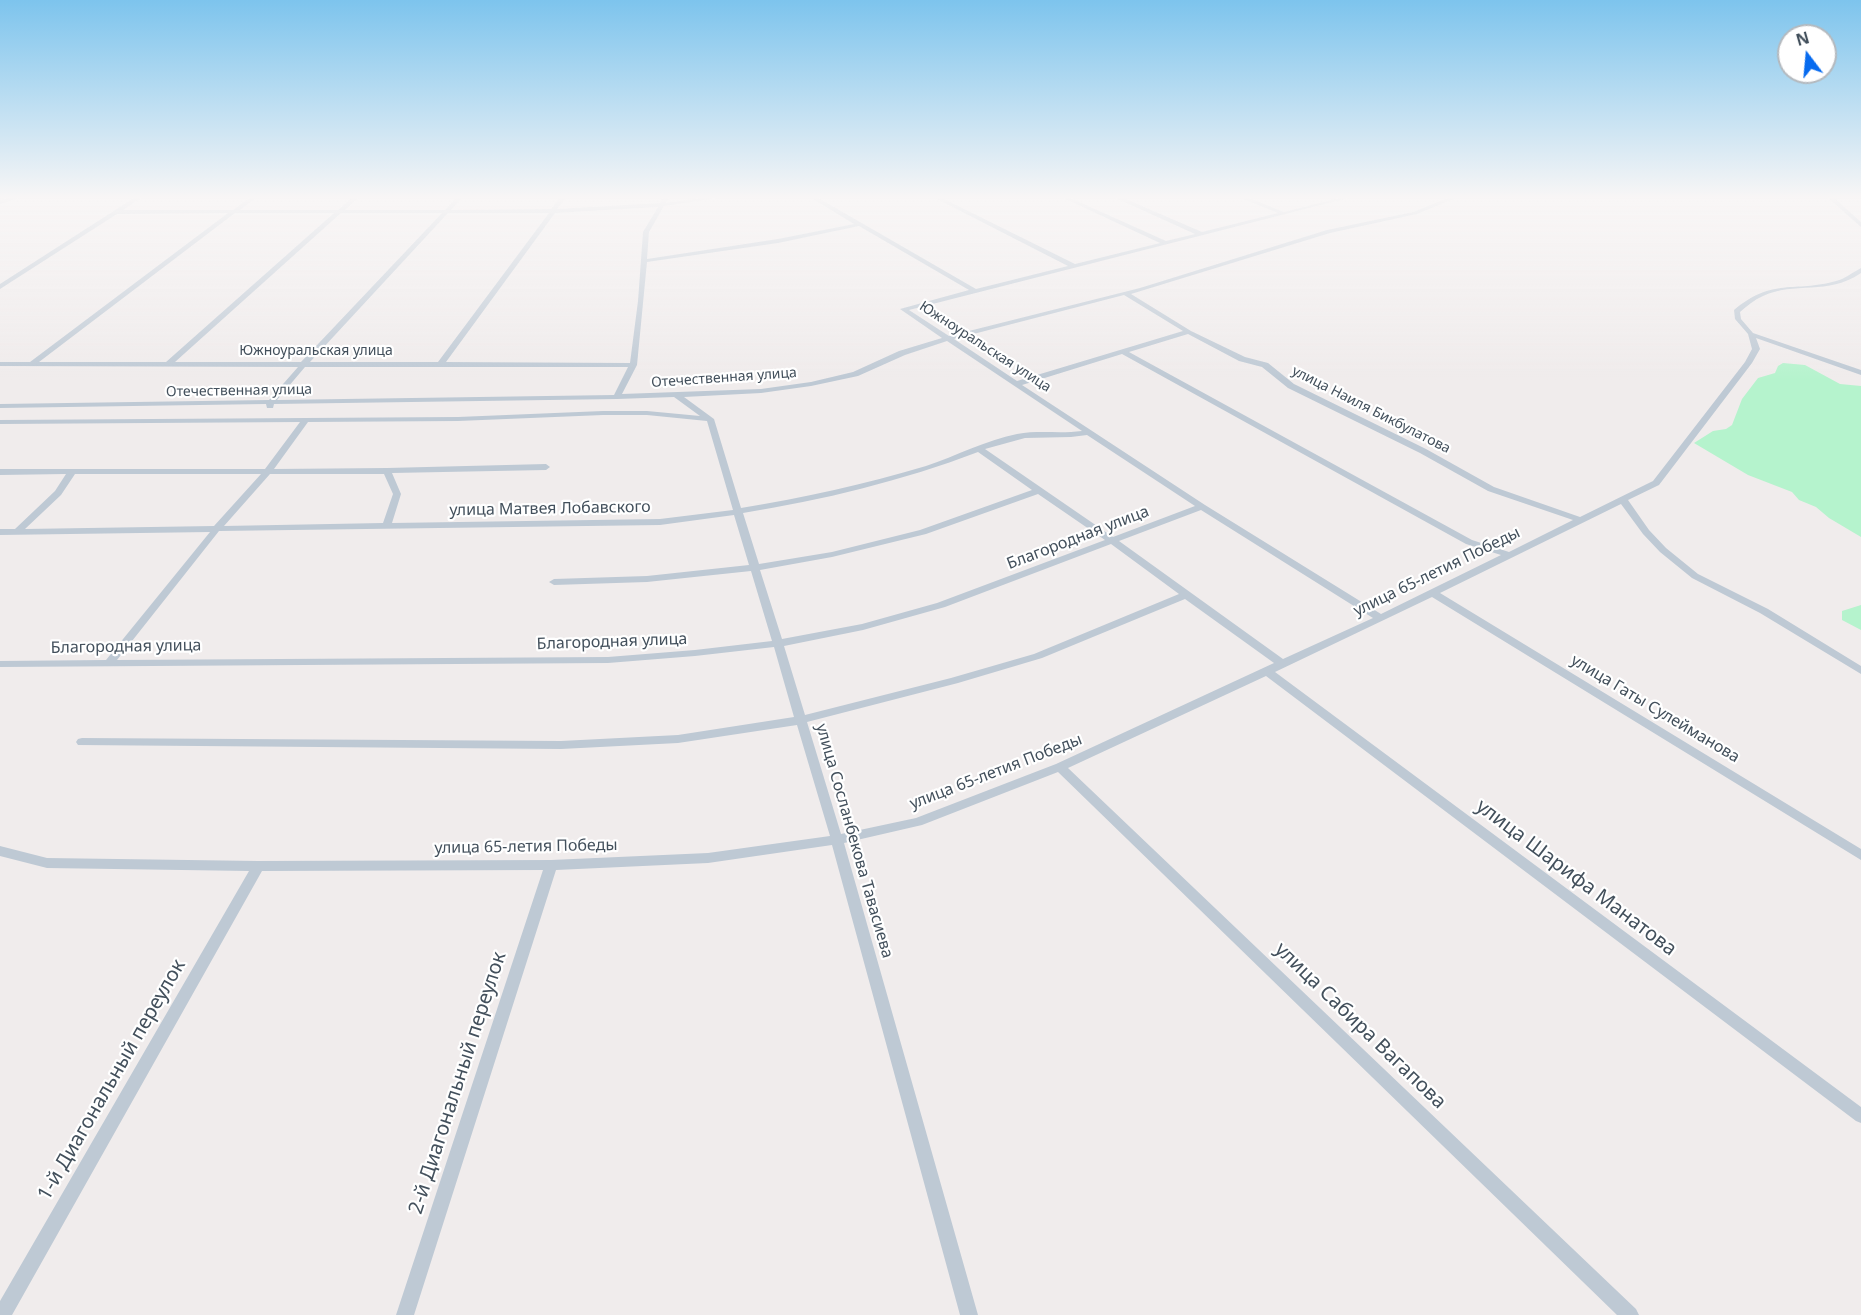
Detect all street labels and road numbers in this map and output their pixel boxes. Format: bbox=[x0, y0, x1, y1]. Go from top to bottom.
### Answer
street label: Южноуральская улица bbox=[916, 298, 1054, 396]
street label: Южноуральская улица bbox=[239, 343, 393, 359]
street label: улица Наиля Бикбулатова bbox=[1289, 363, 1453, 457]
street label: Отечественная улица bbox=[651, 365, 797, 391]
street label: Отечественная улица bbox=[166, 381, 312, 401]
street label: улица Матвея Лобавского bbox=[449, 498, 651, 520]
street label: Благородная улица bbox=[1004, 502, 1152, 574]
street label: улица 65-летия Победы bbox=[1351, 523, 1523, 621]
street label: Благородная улица bbox=[536, 630, 688, 654]
street label: Благородная улица bbox=[50, 636, 202, 658]
street label: улица Гаты Сулейманова bbox=[1567, 651, 1743, 767]
street label: улица Сосланбекова Тавасиева bbox=[811, 722, 897, 960]
street label: улица 65-летия Победы bbox=[907, 730, 1085, 814]
street label: улица Шарифа Манатова bbox=[1471, 795, 1681, 961]
street label: улица 65-летия Победы bbox=[434, 836, 618, 858]
street label: улица Сабира Вагапова bbox=[1269, 938, 1451, 1114]
street label: 2-й Диагональный переулок bbox=[404, 949, 512, 1217]
street label: 1-й Диагональный переулок bbox=[33, 955, 191, 1205]

